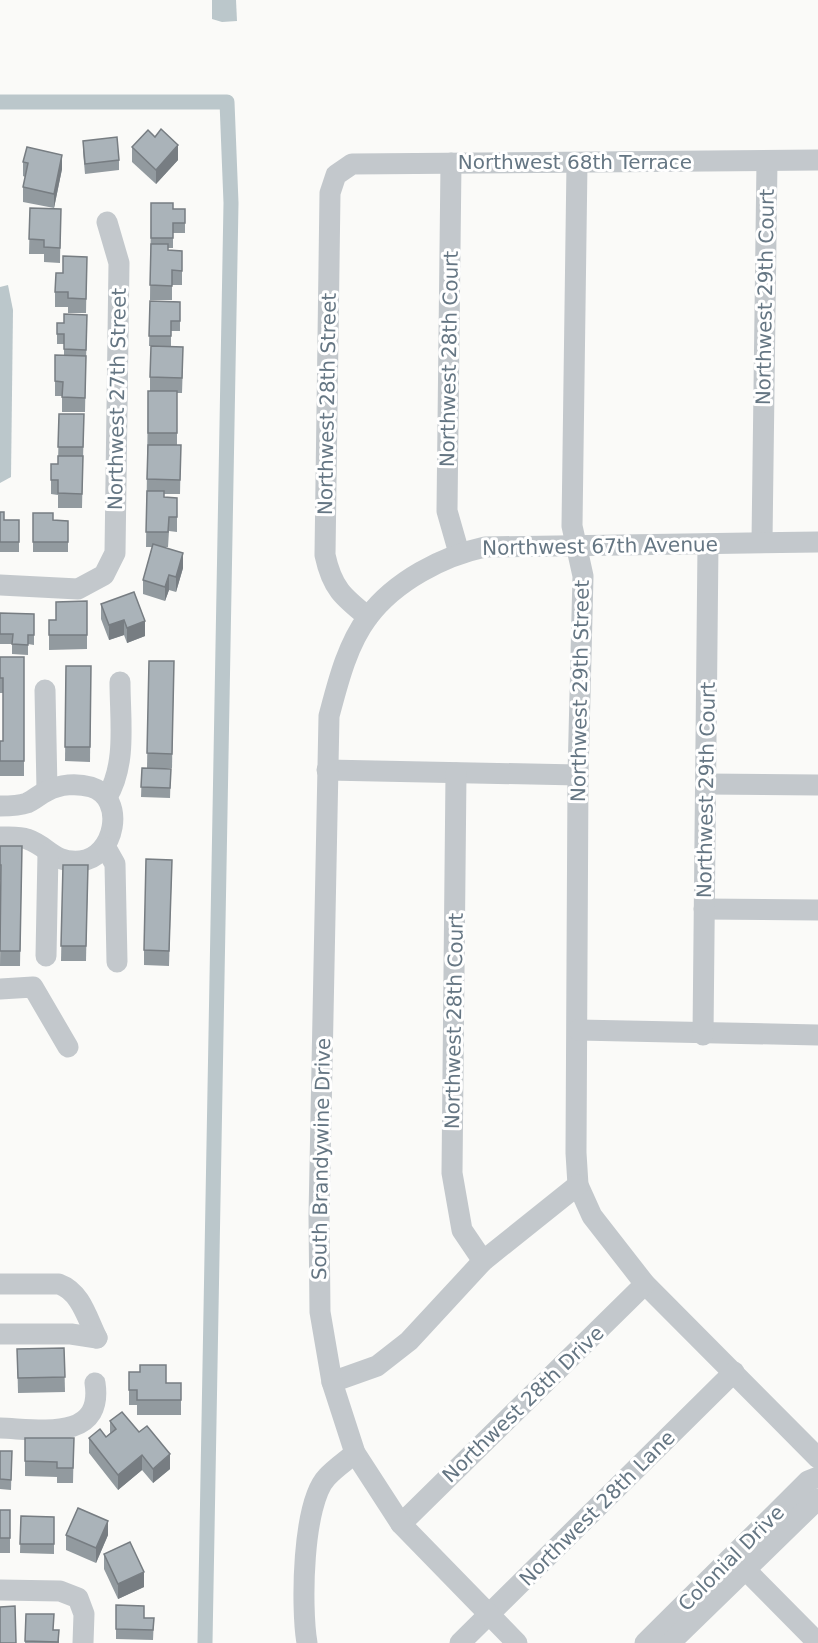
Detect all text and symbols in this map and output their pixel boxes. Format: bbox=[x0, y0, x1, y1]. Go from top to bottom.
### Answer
street label: Northwest 68th Terrace bbox=[458, 150, 692, 174]
street label: Northwest 29th Court bbox=[751, 188, 779, 405]
street label: Northwest 28th Court bbox=[435, 250, 463, 467]
street label: Northwest 27th Street bbox=[103, 287, 131, 510]
street label: Northwest 28th Street bbox=[313, 292, 341, 515]
street label: Northwest 67th Avenue bbox=[482, 532, 718, 560]
street label: Northwest 29th Street bbox=[566, 579, 594, 802]
street label: Northwest 29th Court bbox=[692, 681, 720, 898]
street label: Northwest 28th Court bbox=[440, 912, 468, 1129]
street label: South Brandywine Drive bbox=[307, 1038, 335, 1280]
street label: Northwest 28th Drive bbox=[437, 1321, 609, 1487]
street label: Northwest 28th Lane bbox=[514, 1425, 680, 1591]
street label: Colonial Drive bbox=[673, 1500, 789, 1616]

